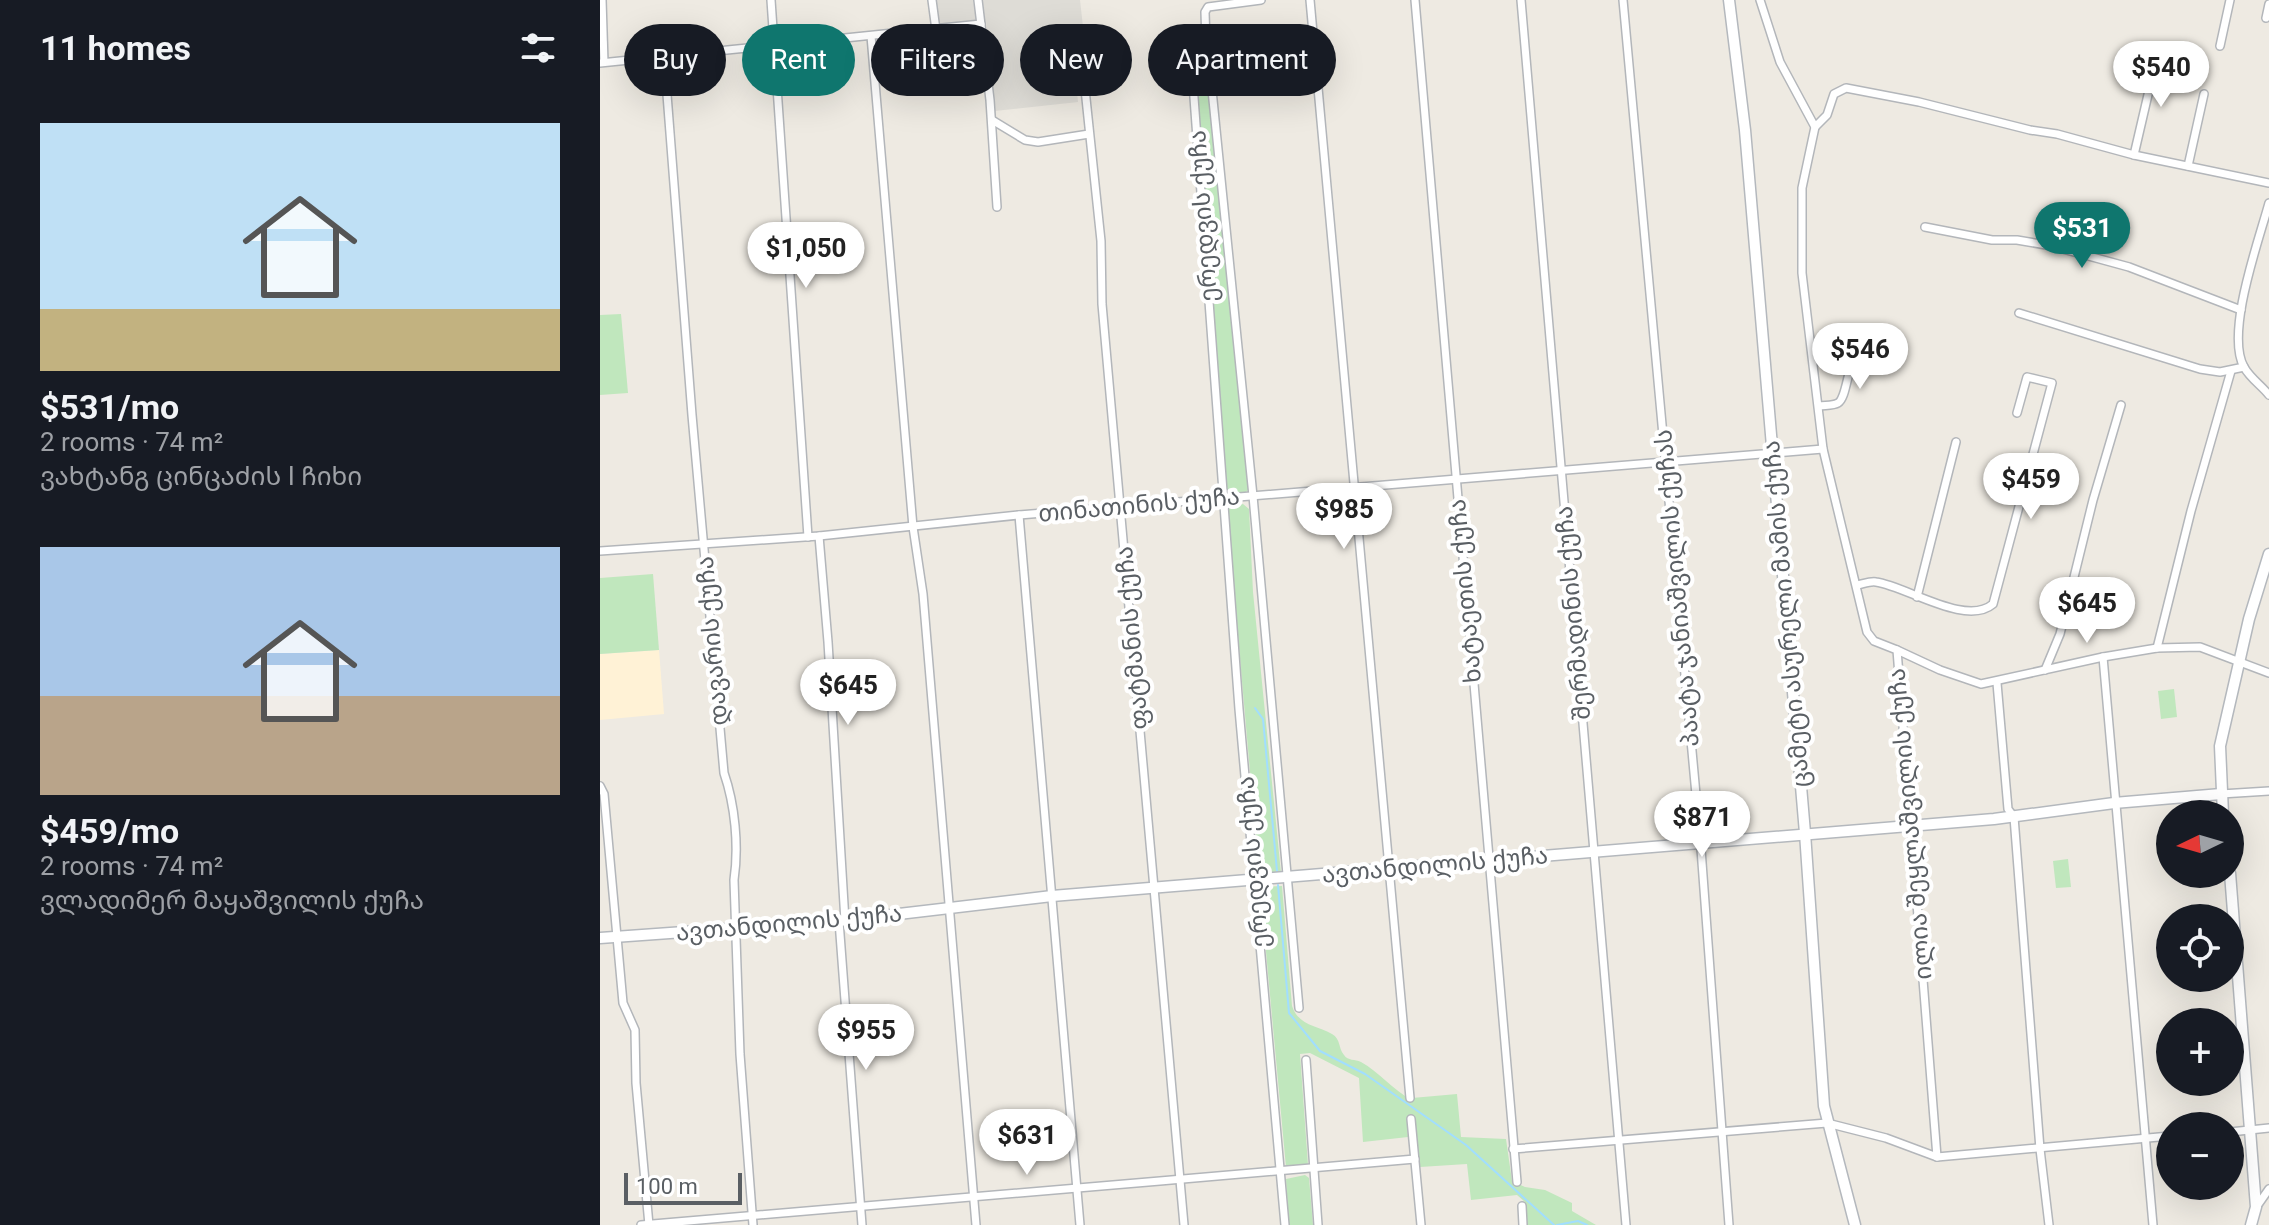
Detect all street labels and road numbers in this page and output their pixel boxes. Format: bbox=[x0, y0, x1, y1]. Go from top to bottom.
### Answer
street label: ერედვის ქუჩა bbox=[1183, 129, 1223, 303]
street label: პაატა ჯანიაშვილის ქუჩას bbox=[1649, 428, 1705, 748]
street label: ცამეტი ასურელი მამის ქუჩა bbox=[1757, 439, 1815, 789]
street label: თინათინის ქუჩა bbox=[1037, 482, 1241, 528]
street label: ხატაეთის ქუჩა bbox=[1443, 498, 1487, 684]
street label: შერმადინის ქუჩა bbox=[1550, 505, 1596, 721]
street label: ფატმანის ქუჩა bbox=[1110, 545, 1154, 731]
street label: დავარის ქუჩა bbox=[691, 555, 733, 727]
street label: ილია შეყლაშვილის ქუჩა bbox=[1882, 667, 1938, 981]
street label: ერედვის ქუჩა bbox=[1232, 775, 1274, 949]
street label: ავთანდილის ქუჩა bbox=[1321, 841, 1549, 889]
street label: ავთანდილის ქუჩა bbox=[675, 899, 903, 947]

